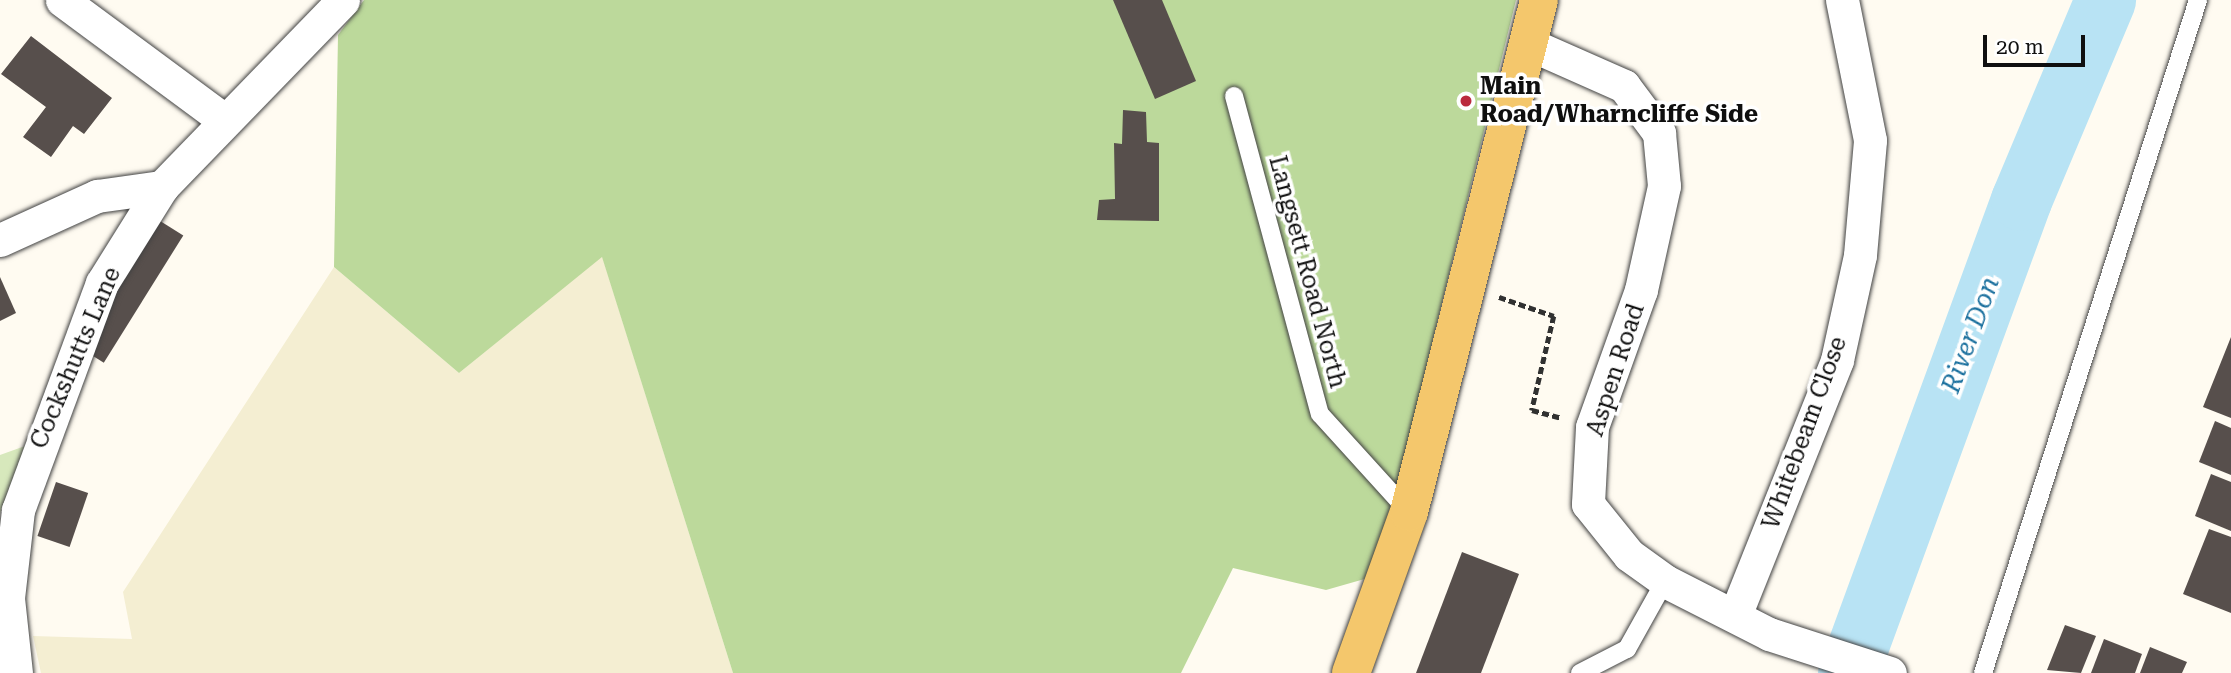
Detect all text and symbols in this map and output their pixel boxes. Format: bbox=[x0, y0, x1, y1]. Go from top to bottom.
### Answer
scale bar bbox=[1986, 21, 2088, 65]
text: 20 m bbox=[1996, 35, 2044, 59]
place label: Main Road/Wharncliffe Side bbox=[1480, 73, 1758, 129]
marker: Main Road/Wharncliffe Side bbox=[1458, 93, 1474, 109]
street label: Langsett Road North bbox=[1262, 153, 1352, 391]
street label: Cockshutts Lane bbox=[25, 263, 127, 453]
water label: River Don bbox=[1936, 273, 2006, 397]
street label: Aspen Road bbox=[1581, 300, 1651, 440]
street label: Whitebeam Close bbox=[1757, 333, 1853, 533]

